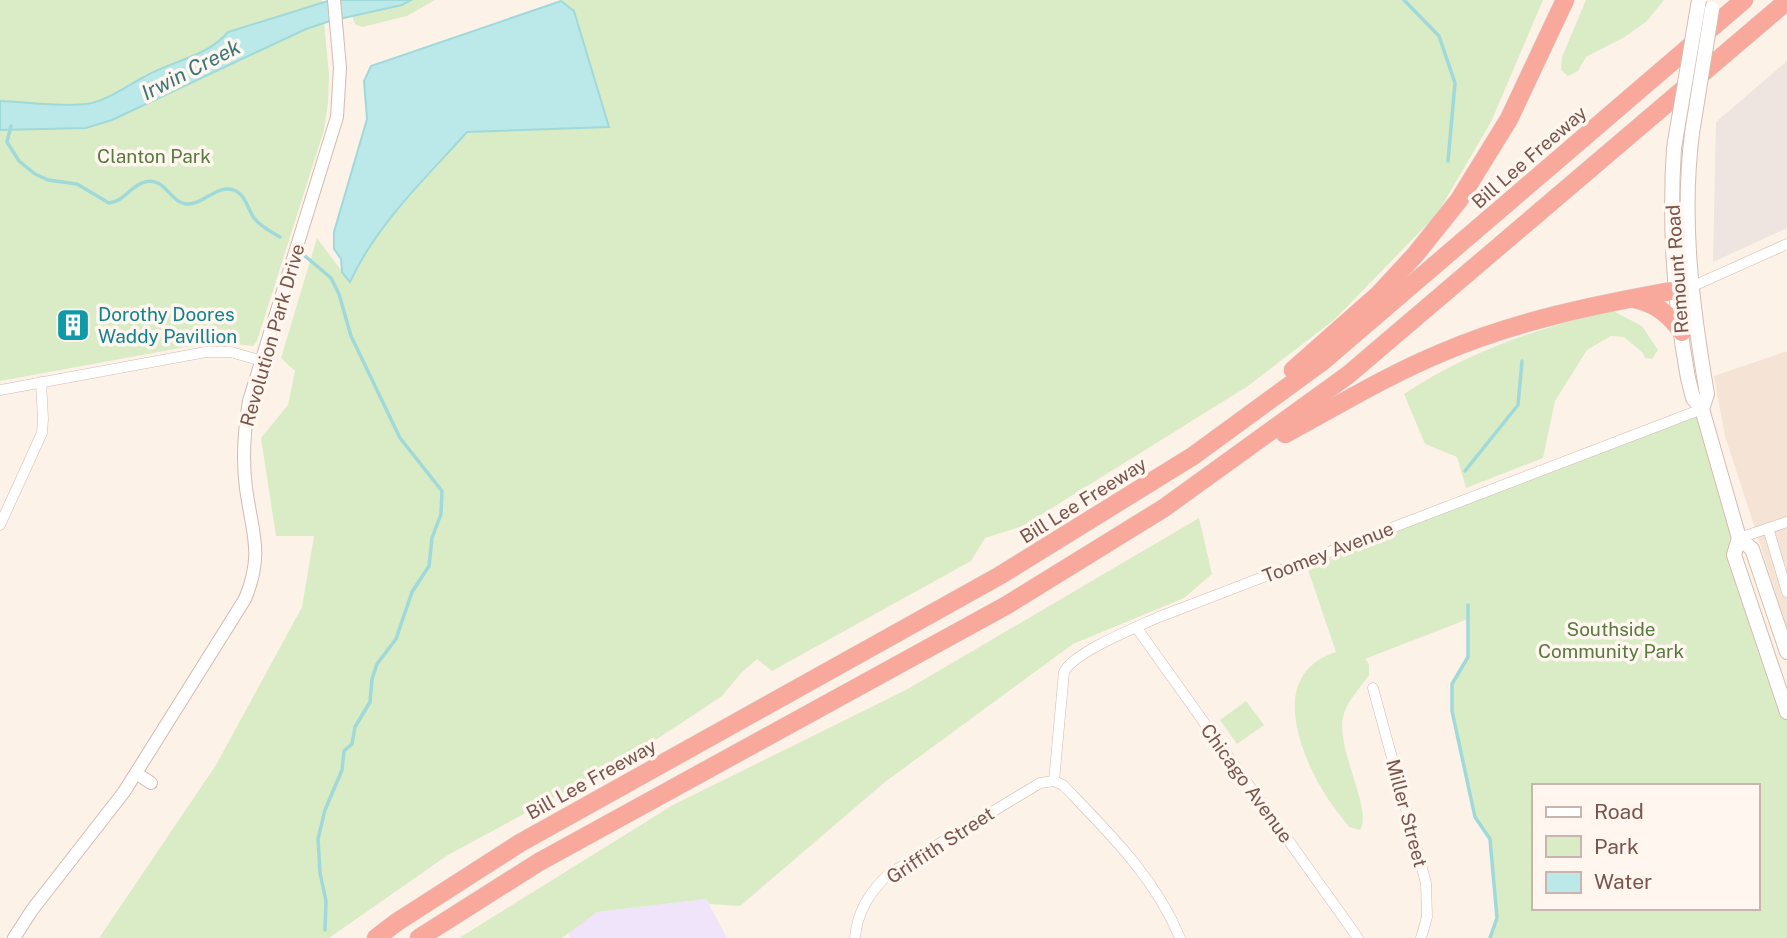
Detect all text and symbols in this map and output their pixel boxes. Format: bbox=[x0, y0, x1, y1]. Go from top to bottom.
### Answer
water label: Irwin Creek bbox=[137, 34, 245, 105]
street label: Bill Lee Freeway bbox=[1467, 101, 1591, 213]
park label: Clanton Park bbox=[97, 145, 211, 167]
street label: Remount Road bbox=[1662, 204, 1692, 334]
street label: Revolution Park Drive bbox=[235, 241, 309, 429]
place label: Dorothy Doores Waddy Pavillion bbox=[98, 303, 237, 347]
building icon: Dorothy Doores Waddy Pavillion bbox=[54, 306, 92, 344]
street label: Bill Lee Freeway bbox=[1016, 452, 1150, 548]
street label: Toomey Avenue bbox=[1259, 517, 1397, 587]
park label: Southside Community Park bbox=[1538, 618, 1684, 662]
street label: Chicago Avenue bbox=[1197, 719, 1297, 847]
street label: Bill Lee Freeway bbox=[522, 734, 660, 824]
street label: Miller Street bbox=[1382, 757, 1432, 869]
legend bbox=[1532, 784, 1759, 910]
text: Road bbox=[1594, 799, 1644, 824]
street label: Griffith Street bbox=[882, 802, 998, 888]
text: Park bbox=[1594, 834, 1639, 859]
text: Water bbox=[1594, 869, 1652, 894]

